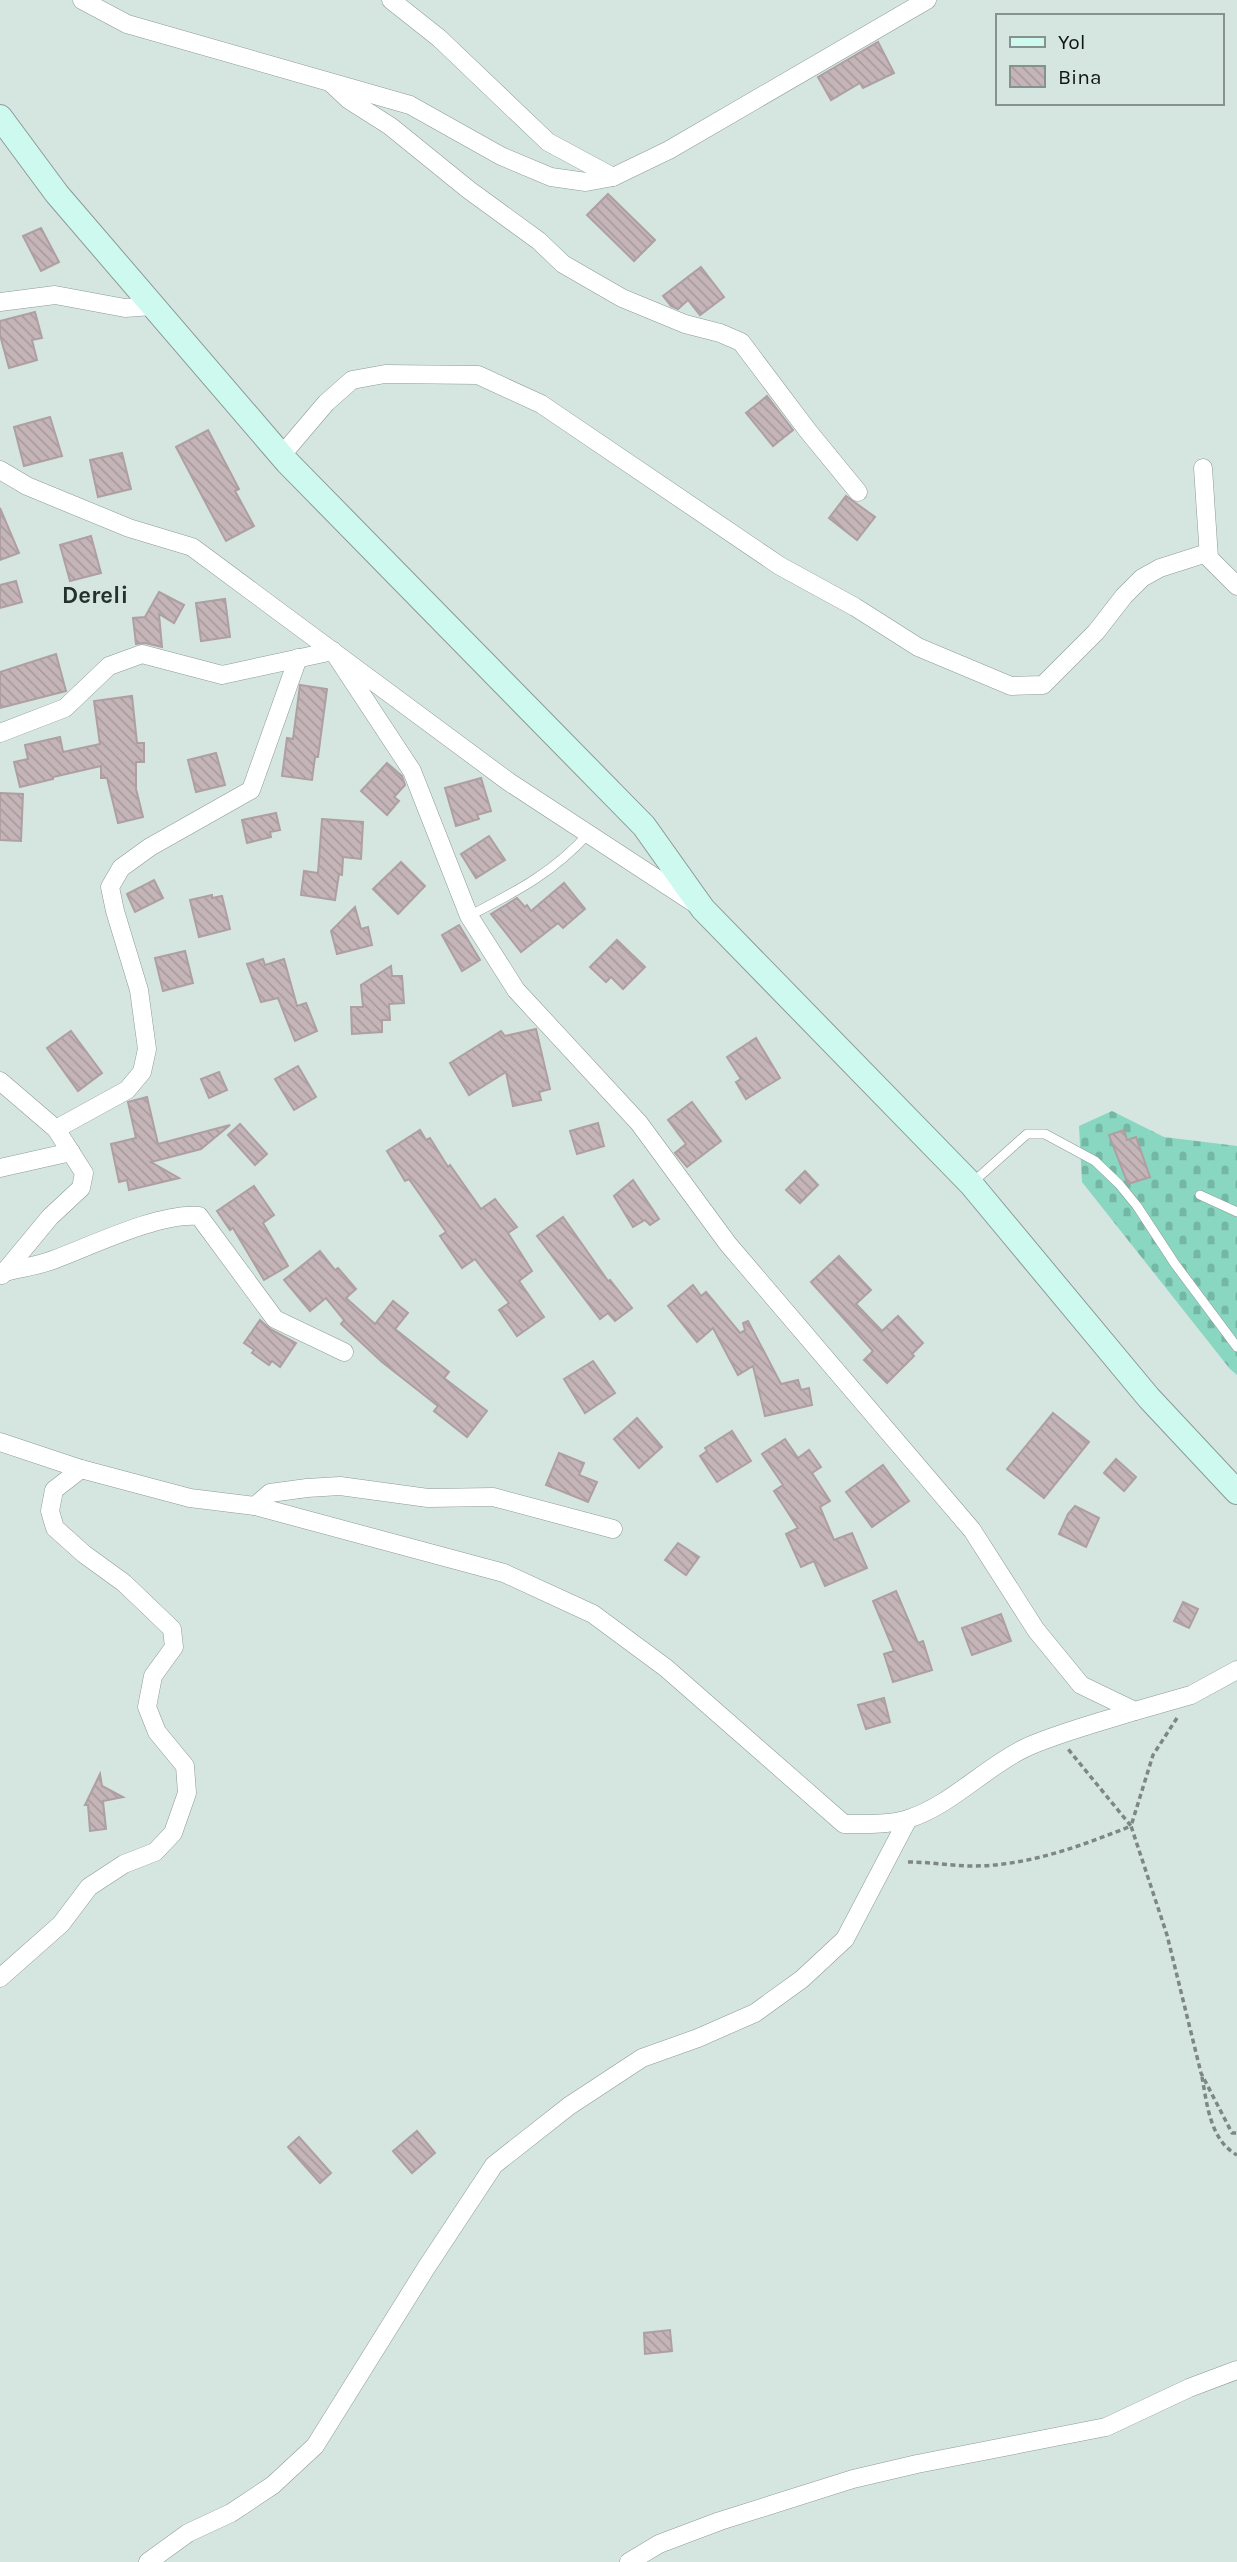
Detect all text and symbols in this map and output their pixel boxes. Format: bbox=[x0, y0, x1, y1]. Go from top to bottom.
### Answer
legend bbox=[996, 14, 1223, 105]
text: Yol bbox=[1058, 30, 1086, 54]
text: Bina bbox=[1058, 65, 1102, 89]
district label: Dereli bbox=[62, 581, 128, 609]

